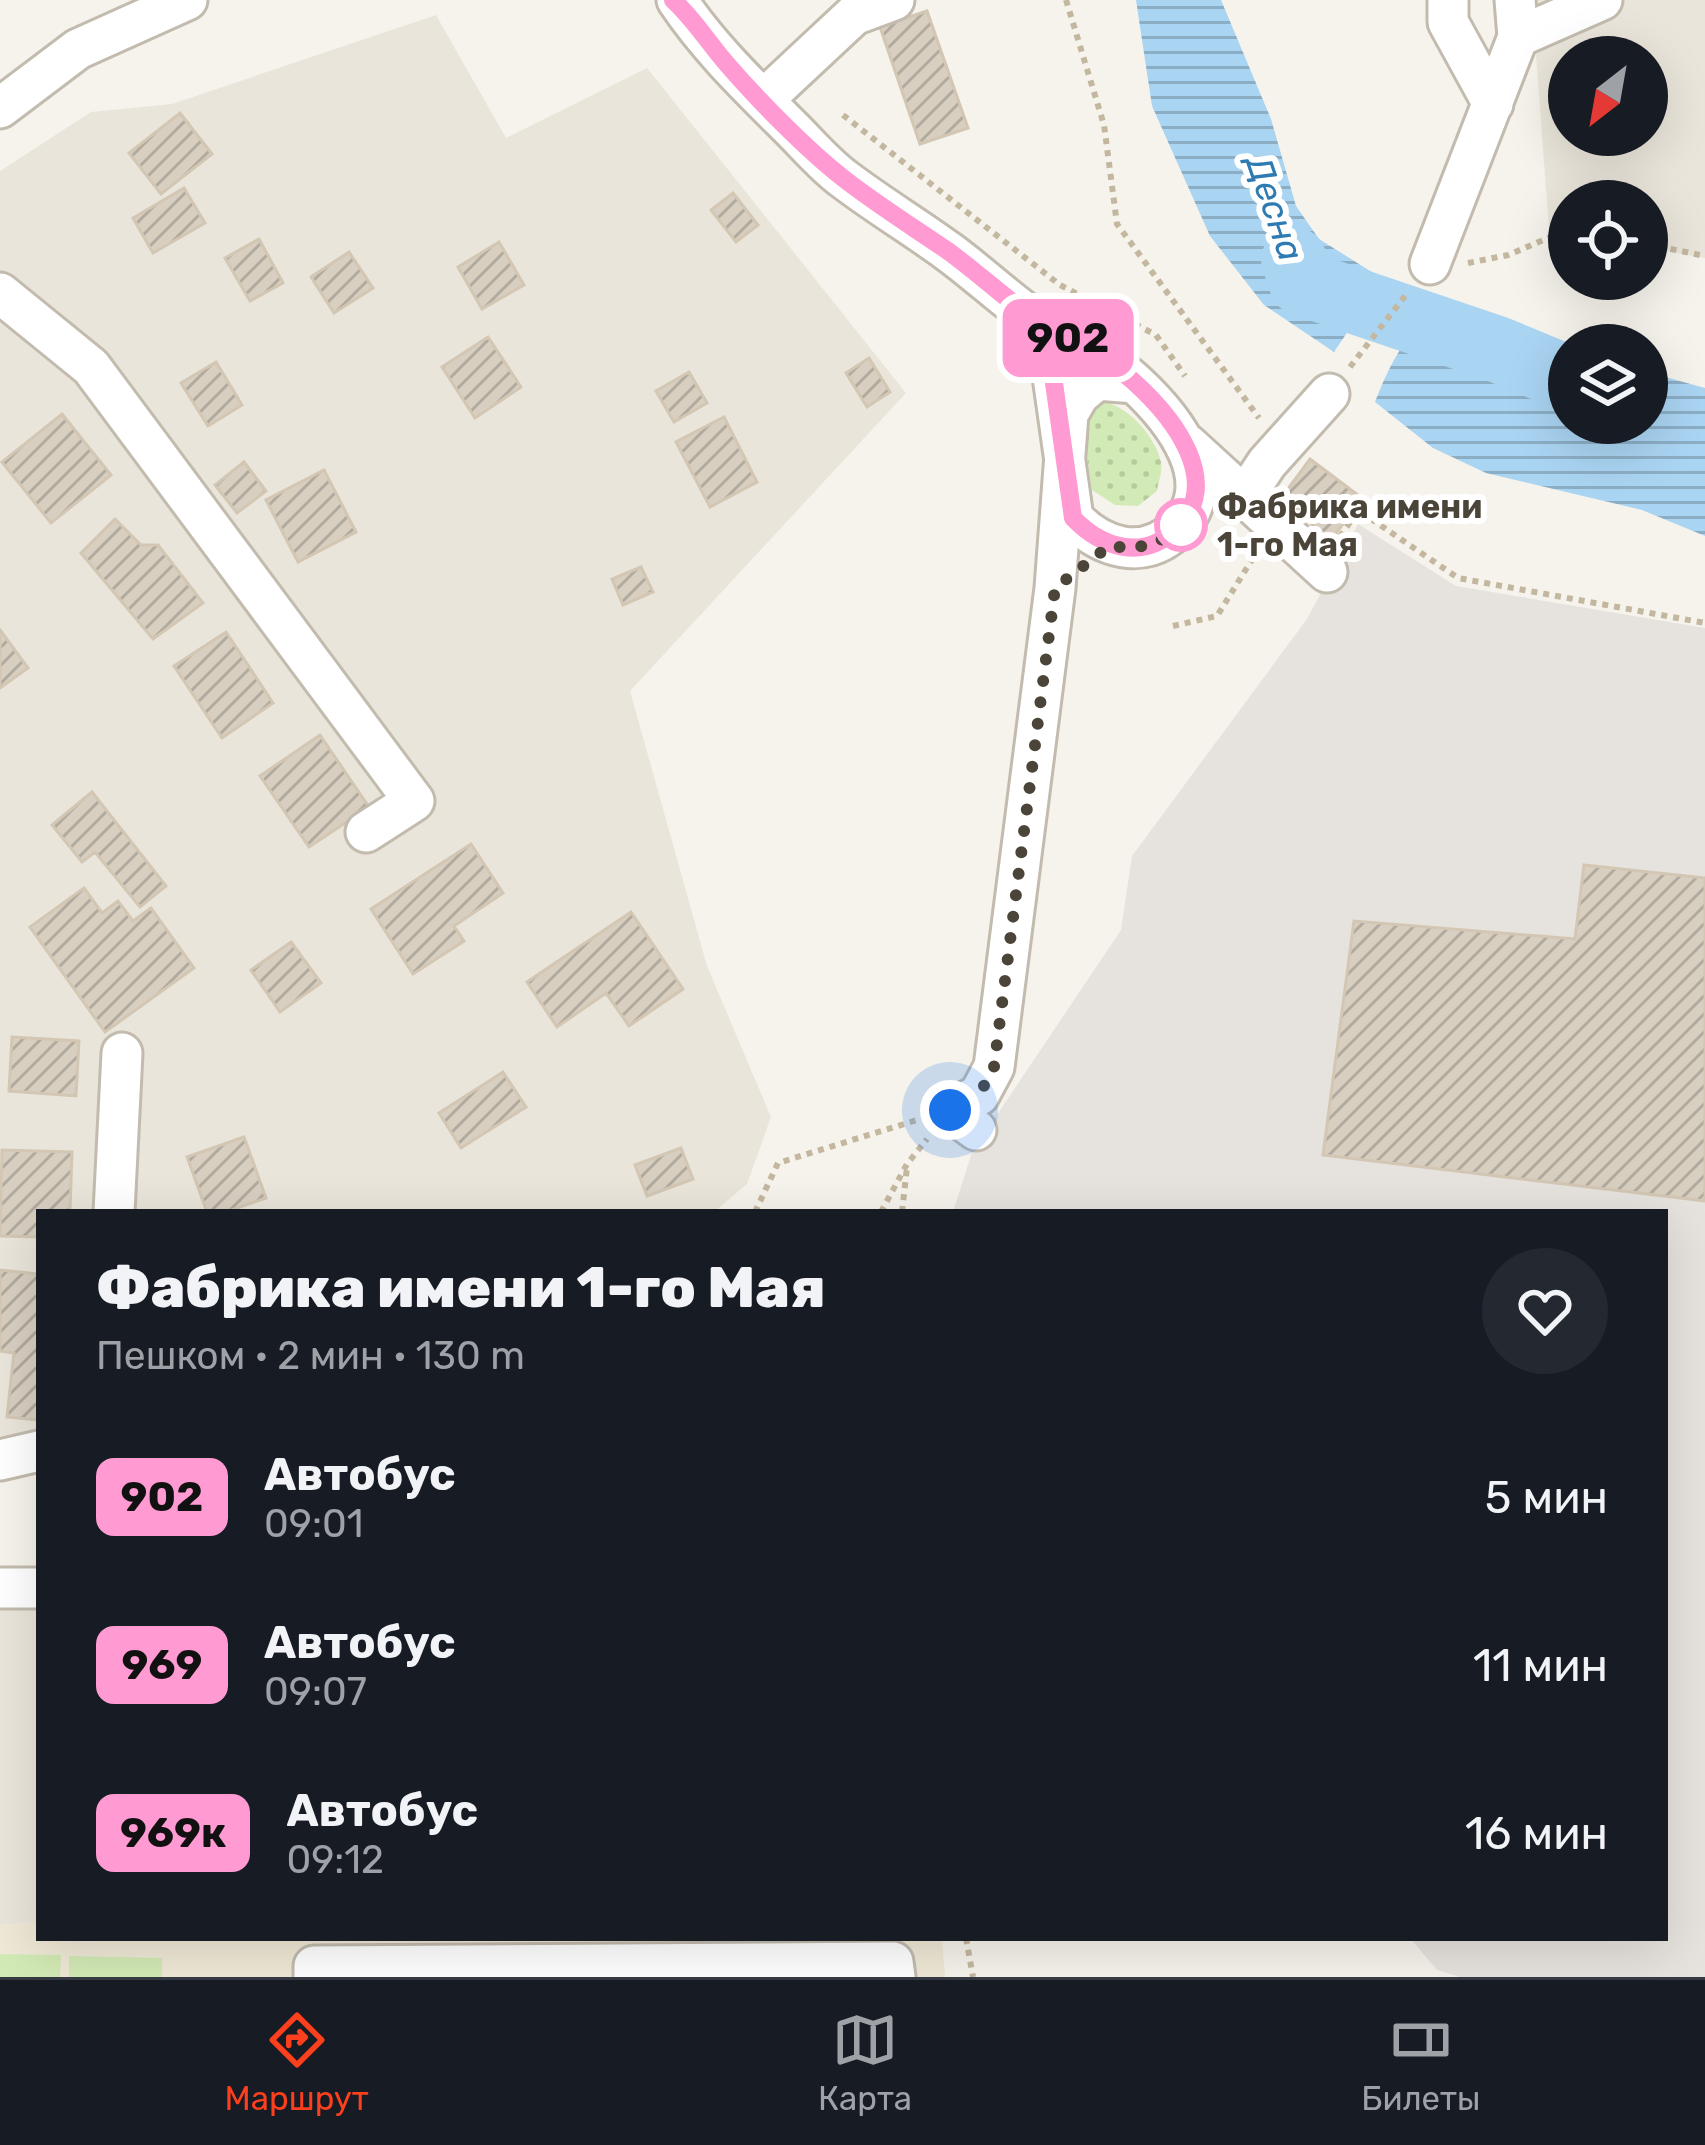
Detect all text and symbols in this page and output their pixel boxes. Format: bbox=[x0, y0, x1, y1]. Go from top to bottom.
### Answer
north arrow bbox=[1548, 36, 1668, 156]
map controls bbox=[1548, 36, 1668, 444]
water label: Десна bbox=[1236, 147, 1313, 266]
button: locate bbox=[1548, 180, 1668, 300]
line badge: 902 bbox=[999, 299, 1137, 377]
text: 902 bbox=[1027, 313, 1109, 363]
button: layers bbox=[1548, 324, 1668, 444]
place label: Фабрика имени 1-го Мая bbox=[1217, 487, 1482, 564]
marker: Фабрика имени 1-го Мая bbox=[1156, 500, 1206, 550]
your location bbox=[920, 1080, 980, 1140]
button: heart bbox=[1482, 1248, 1608, 1374]
text: Фабрика имени 1-го Мая bbox=[96, 1254, 826, 1321]
text: Пешком · 2 мин · 130 m bbox=[96, 1333, 525, 1379]
text: Автобус bbox=[264, 1448, 456, 1501]
text: 5 мин bbox=[1485, 1471, 1608, 1524]
text: 902 bbox=[121, 1472, 203, 1522]
text: 09:01 bbox=[264, 1501, 363, 1547]
text: Автобус bbox=[264, 1616, 456, 1669]
text: 11 мин bbox=[1473, 1639, 1608, 1692]
text: 969 bbox=[122, 1640, 203, 1690]
text: 09:07 bbox=[264, 1669, 367, 1715]
text: Автобус bbox=[286, 1784, 478, 1837]
text: 16 мин bbox=[1465, 1807, 1608, 1860]
text: 969к bbox=[120, 1808, 226, 1858]
text: 09:12 bbox=[286, 1837, 384, 1883]
tab: Маршрут bbox=[225, 2007, 369, 2118]
tab: Карта bbox=[818, 2007, 912, 2118]
tab: Билеты bbox=[1361, 2007, 1480, 2118]

